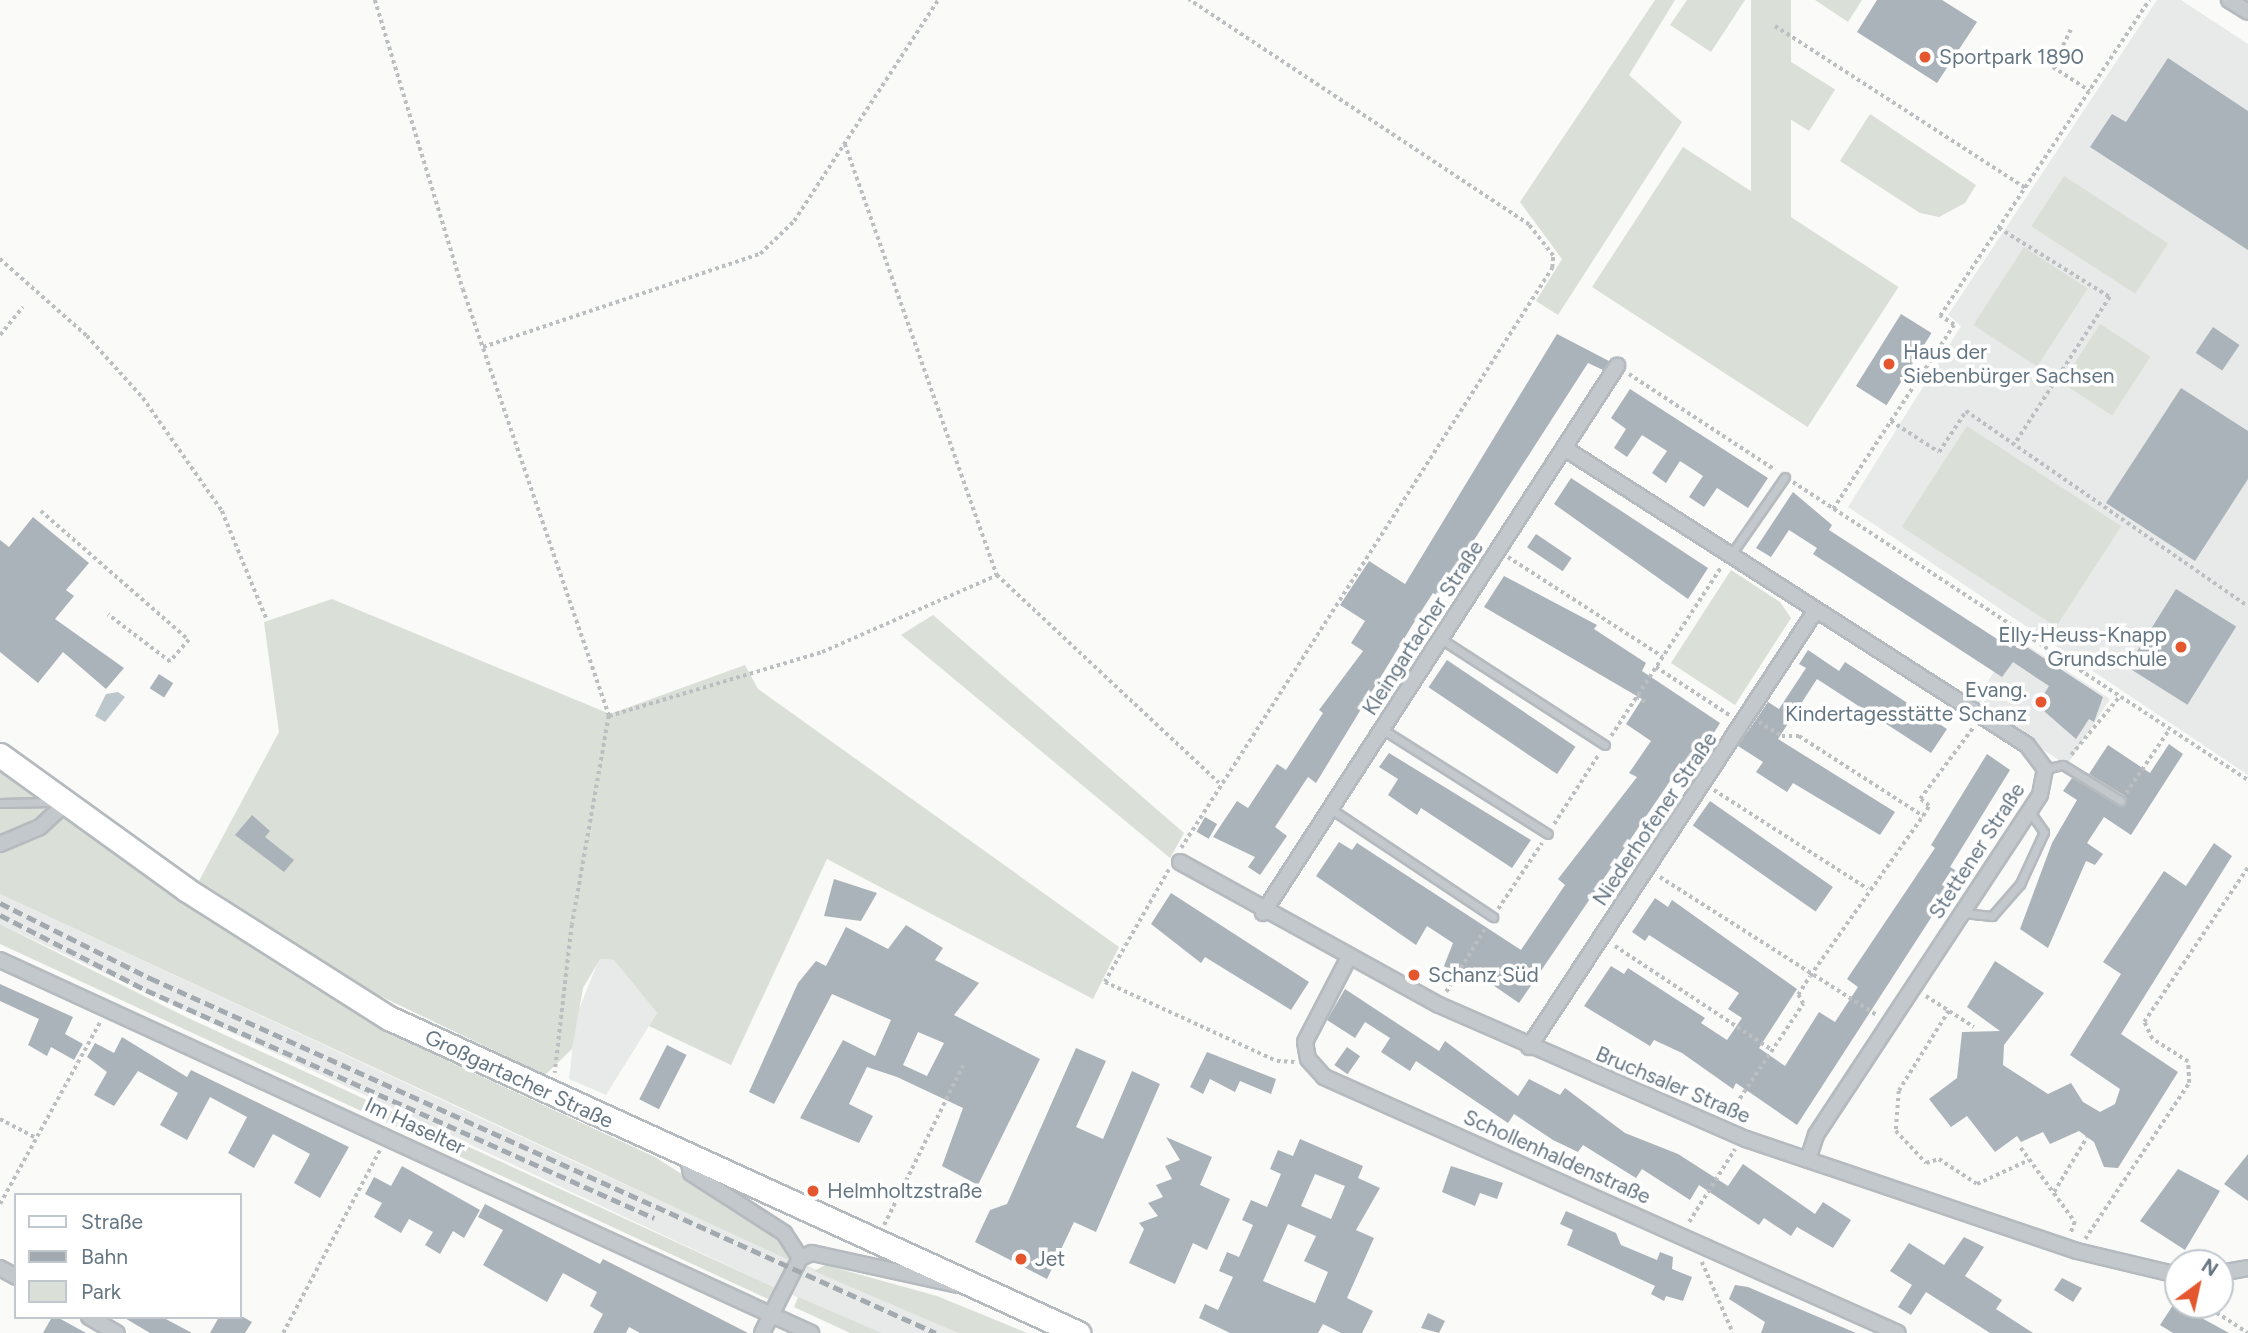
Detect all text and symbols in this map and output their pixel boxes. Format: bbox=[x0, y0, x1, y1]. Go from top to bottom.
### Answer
place label: Sportpark 1890 bbox=[1939, 44, 2084, 70]
marker: Sportpark 1890 bbox=[1917, 49, 1933, 65]
place label: Haus der Siebenbürger Sachsen bbox=[1903, 339, 2115, 389]
marker: Haus der Siebenbürger Sachsen bbox=[1881, 356, 1897, 372]
street label: Kleingartacher Straße bbox=[1357, 536, 1489, 720]
place label: Elly-Heuss-Knapp Grundschule bbox=[1998, 622, 2167, 672]
marker: Elly-Heuss-Knapp Grundschule bbox=[2173, 639, 2189, 655]
place label: Evang. Kindertagesstätte Schanz bbox=[1785, 677, 2027, 727]
marker: Evang. Kindertagesstätte Schanz bbox=[2033, 694, 2049, 710]
street label: Niederhofener Straße bbox=[1588, 727, 1722, 911]
street label: Stettener Straße bbox=[1924, 778, 2030, 924]
place label: Schanz Süd bbox=[1428, 962, 1539, 988]
marker: Schanz Süd bbox=[1406, 967, 1422, 983]
street label: Großgartacher Straße bbox=[421, 1024, 617, 1134]
street label: Bruchsaler Straße bbox=[1592, 1041, 1754, 1129]
street label: Im Haselter bbox=[361, 1092, 469, 1160]
street label: Schollenhaldenstraße bbox=[1460, 1104, 1654, 1210]
place label: Helmholtzstraße bbox=[827, 1178, 982, 1204]
marker: Helmholtzstraße bbox=[805, 1183, 821, 1199]
legend bbox=[14, 1193, 242, 1319]
text: Straße bbox=[81, 1209, 143, 1234]
text: Bahn bbox=[81, 1244, 128, 1269]
place label: Jet bbox=[1035, 1246, 1065, 1272]
north arrow bbox=[2164, 1249, 2234, 1319]
marker: Jet bbox=[1013, 1251, 1029, 1267]
text: N bbox=[2197, 1254, 2222, 1281]
text: Park bbox=[81, 1279, 121, 1304]

